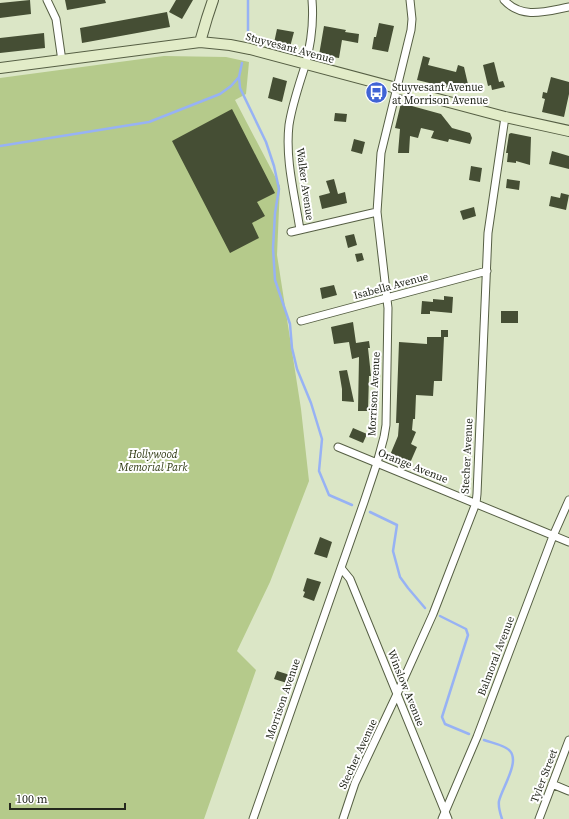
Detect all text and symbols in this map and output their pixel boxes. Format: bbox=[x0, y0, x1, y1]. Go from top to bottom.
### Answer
street label: Stuyvesant Avenue bbox=[244, 29, 336, 67]
bus stop icon: Stuyvesant Avenue at Morrison Avenue bbox=[363, 80, 389, 106]
place label: Stuyvesant Avenue at Morrison Avenue bbox=[392, 80, 489, 108]
street label: Walker Avenue bbox=[292, 147, 318, 222]
street label: Isabella Avenue bbox=[352, 269, 430, 303]
street label: Morrison Avenue bbox=[364, 351, 384, 437]
street label: Stecher Avenue bbox=[458, 418, 476, 494]
street label: Orange Avenue bbox=[376, 445, 451, 487]
park label: Hollywood Memorial Park bbox=[118, 447, 188, 475]
street label: Balmoral Avenue bbox=[474, 614, 518, 698]
street label: Winslow Avenue bbox=[384, 647, 428, 729]
street label: Morrison Avenue bbox=[262, 656, 304, 741]
street label: Stecher Avenue bbox=[335, 716, 381, 791]
street label: Tyler Street bbox=[527, 747, 561, 805]
scale bar bbox=[10, 785, 125, 811]
text: 100 m bbox=[16, 791, 48, 807]

